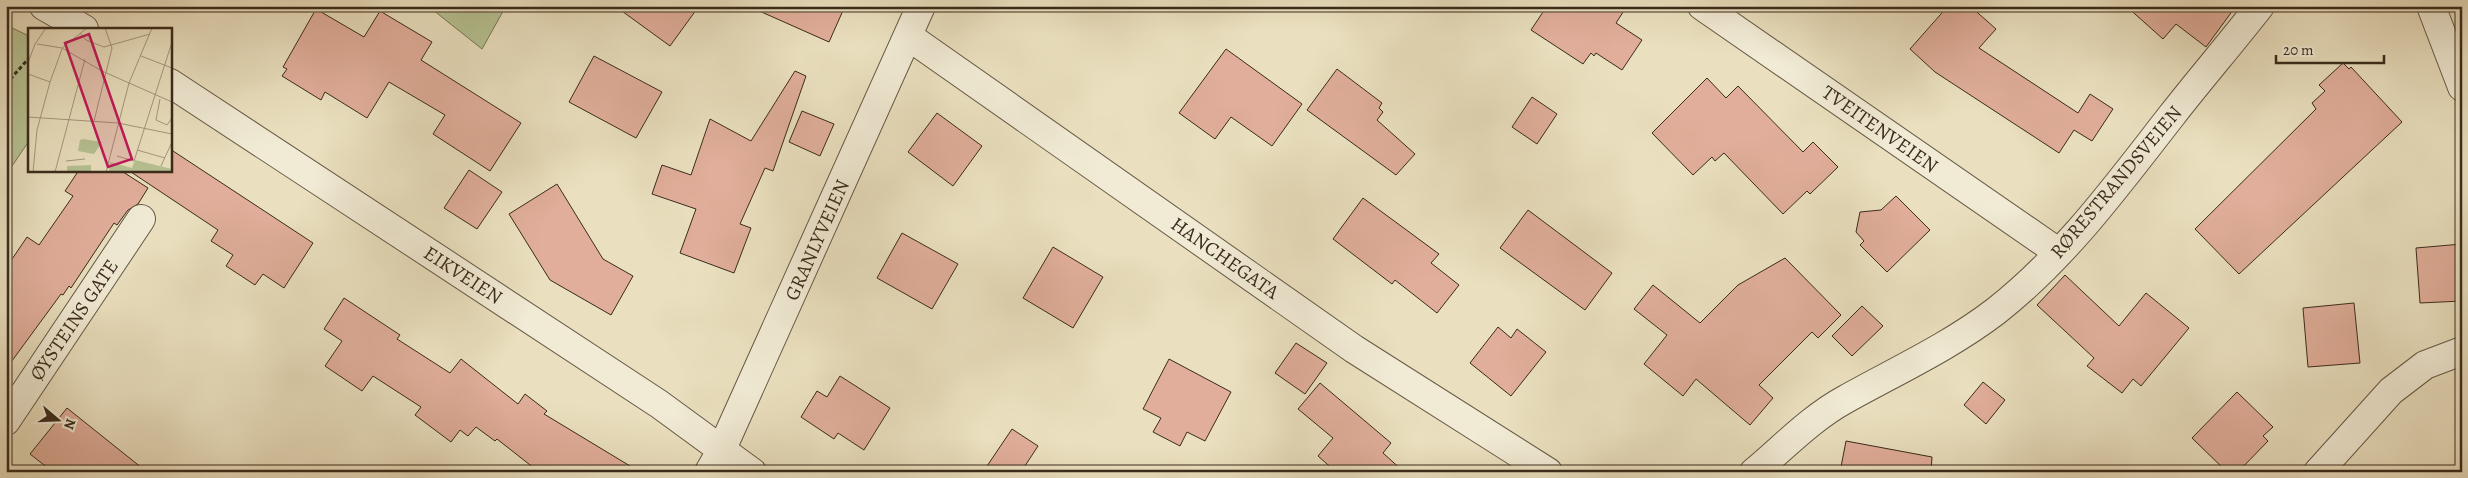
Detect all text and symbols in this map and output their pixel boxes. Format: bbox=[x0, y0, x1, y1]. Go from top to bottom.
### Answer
inset map bbox=[28, 28, 171, 171]
scale bar bbox=[2276, 32, 2383, 64]
text: 20 m bbox=[2283, 40, 2314, 60]
street label: TVEITENVEIEN bbox=[1816, 79, 1944, 179]
street label: RØRESTRANDSVEIEN bbox=[2044, 100, 2188, 264]
street label: GRANLYVEIEN bbox=[778, 175, 856, 305]
street label: HANCHEGATA bbox=[1165, 211, 1285, 306]
street label: EIKVEIEN bbox=[418, 239, 508, 311]
street label: ØYSTEINS GATE bbox=[23, 254, 125, 386]
north arrow bbox=[32, 396, 82, 446]
text: N bbox=[59, 416, 80, 432]

